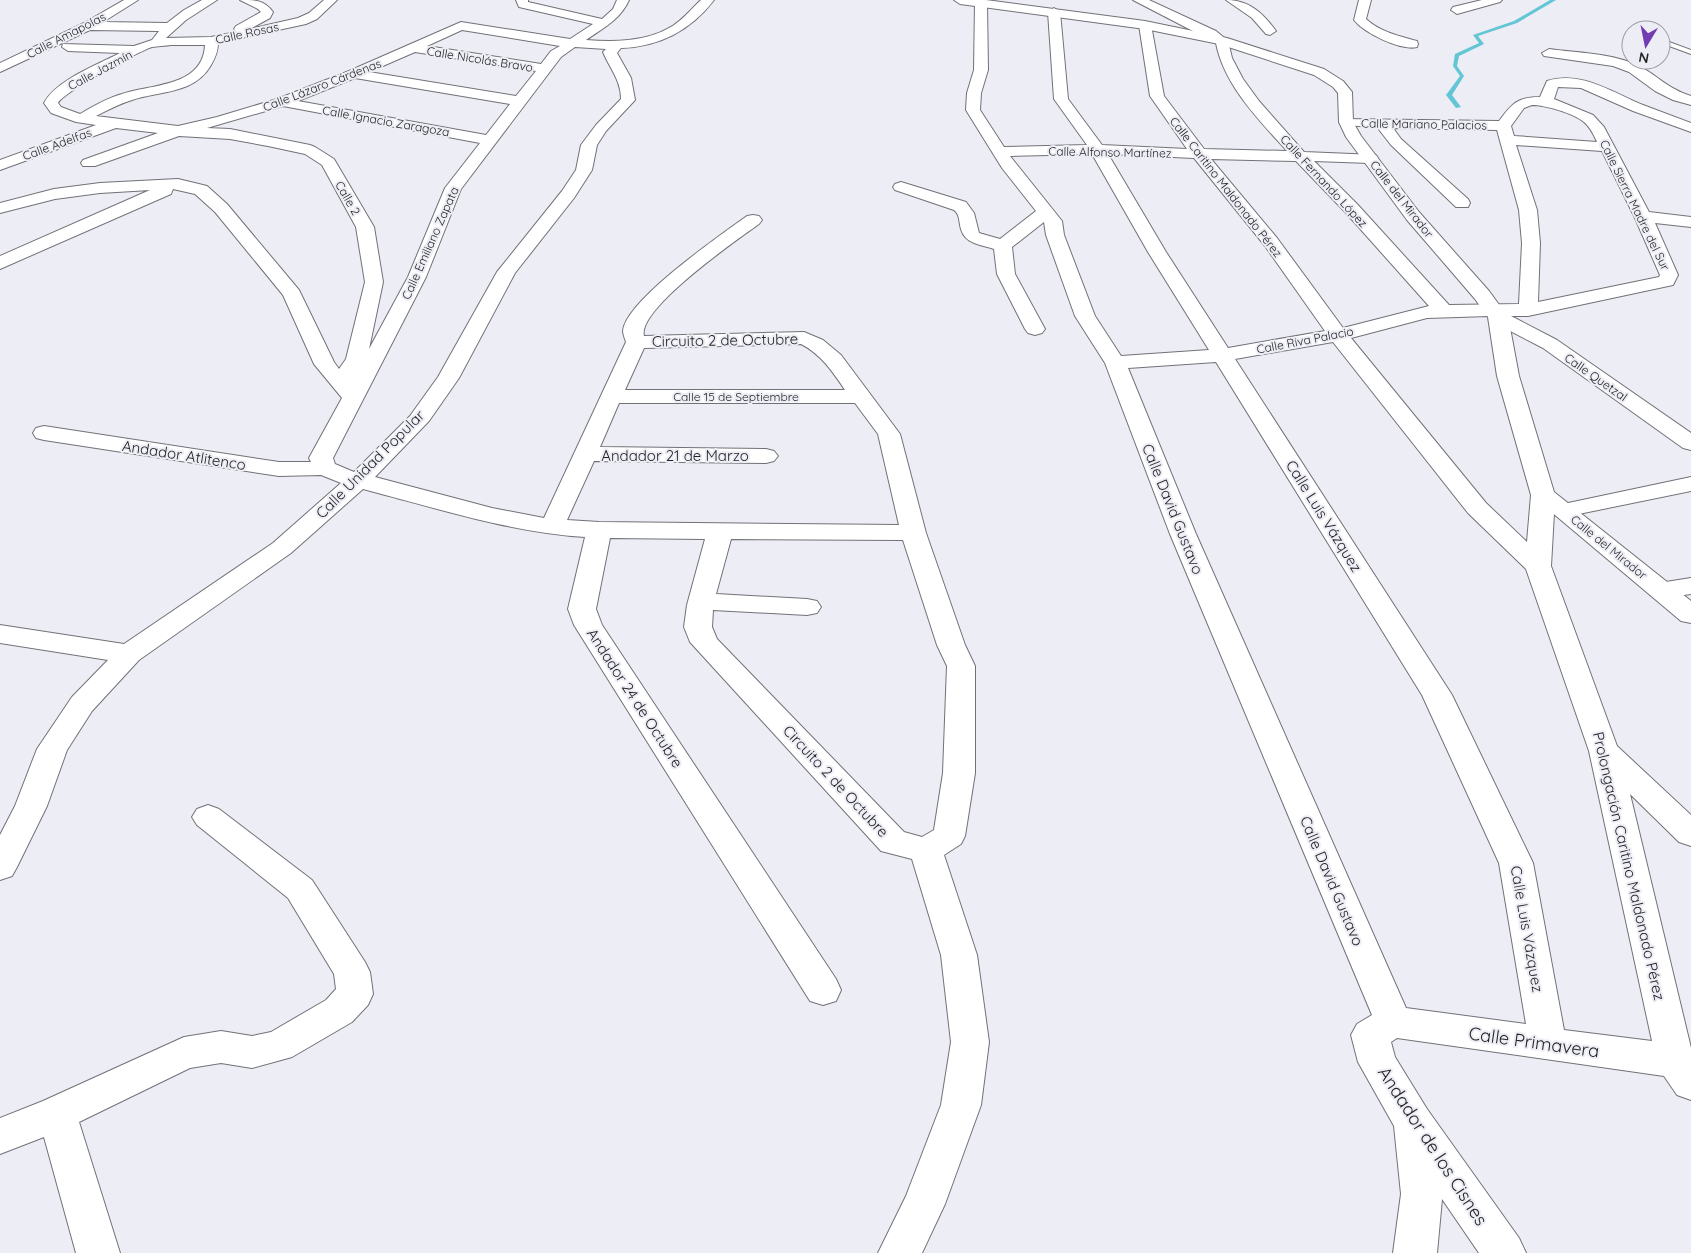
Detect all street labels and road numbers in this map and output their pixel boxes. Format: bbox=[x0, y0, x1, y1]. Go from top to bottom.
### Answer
street label: Calle Amapolas bbox=[24, 8, 108, 61]
street label: Calle Rosas bbox=[214, 19, 280, 47]
street label: Calle Nicolás Bravo bbox=[426, 43, 534, 75]
street label: Calle Jazmín bbox=[65, 47, 135, 93]
street label: Calle Lázaro Cárdenas bbox=[261, 55, 384, 114]
street label: Calle Ignacio Zaragoza bbox=[321, 102, 451, 140]
street label: Calle Caritino Maldonado Pérez bbox=[1167, 114, 1286, 260]
street label: Calle Mariano Palacios bbox=[1361, 115, 1487, 133]
street label: Calle Adelfas bbox=[20, 124, 94, 163]
street label: Calle Fernando López bbox=[1277, 132, 1371, 231]
street label: Calle Sierra Madre del Sur bbox=[1597, 137, 1673, 273]
street label: Calle Alfonso Martínez bbox=[1048, 143, 1172, 161]
street label: Calle del Mirador bbox=[1367, 157, 1437, 241]
street label: Calle 2 bbox=[332, 178, 364, 218]
street label: Calle Emiliano Zapata bbox=[398, 184, 462, 302]
street label: Calle Riva Palacio bbox=[1255, 323, 1355, 357]
street label: Circuito 2 de Octubre bbox=[652, 329, 798, 351]
street label: Calle Quetzal bbox=[1562, 350, 1630, 404]
street label: Calle 15 de Septiembre bbox=[673, 389, 799, 404]
street label: Calle Unidad Popular bbox=[312, 406, 428, 522]
street label: Andador Atlitenco bbox=[121, 436, 247, 474]
street label: Calle David Gustavo bbox=[1138, 441, 1208, 577]
street label: Andador 21 de Marzo bbox=[601, 446, 749, 465]
street label: Calle Luis Vázquez bbox=[1282, 457, 1366, 575]
street label: Calle del Mirador bbox=[1568, 512, 1651, 583]
street label: Andador 24 de Octubre bbox=[583, 625, 687, 771]
street label: Circuito 2 de Octubre bbox=[779, 721, 893, 841]
street label: Prolongación Caritino Maldonado Pérez bbox=[1589, 730, 1669, 1002]
street label: Calle David Gustavo bbox=[1296, 813, 1368, 949]
street label: Calle Luis Vázquez bbox=[1507, 864, 1547, 994]
street label: Calle Primavera bbox=[1467, 1021, 1601, 1063]
street label: Andador de los Cisnes bbox=[1373, 1062, 1493, 1230]

